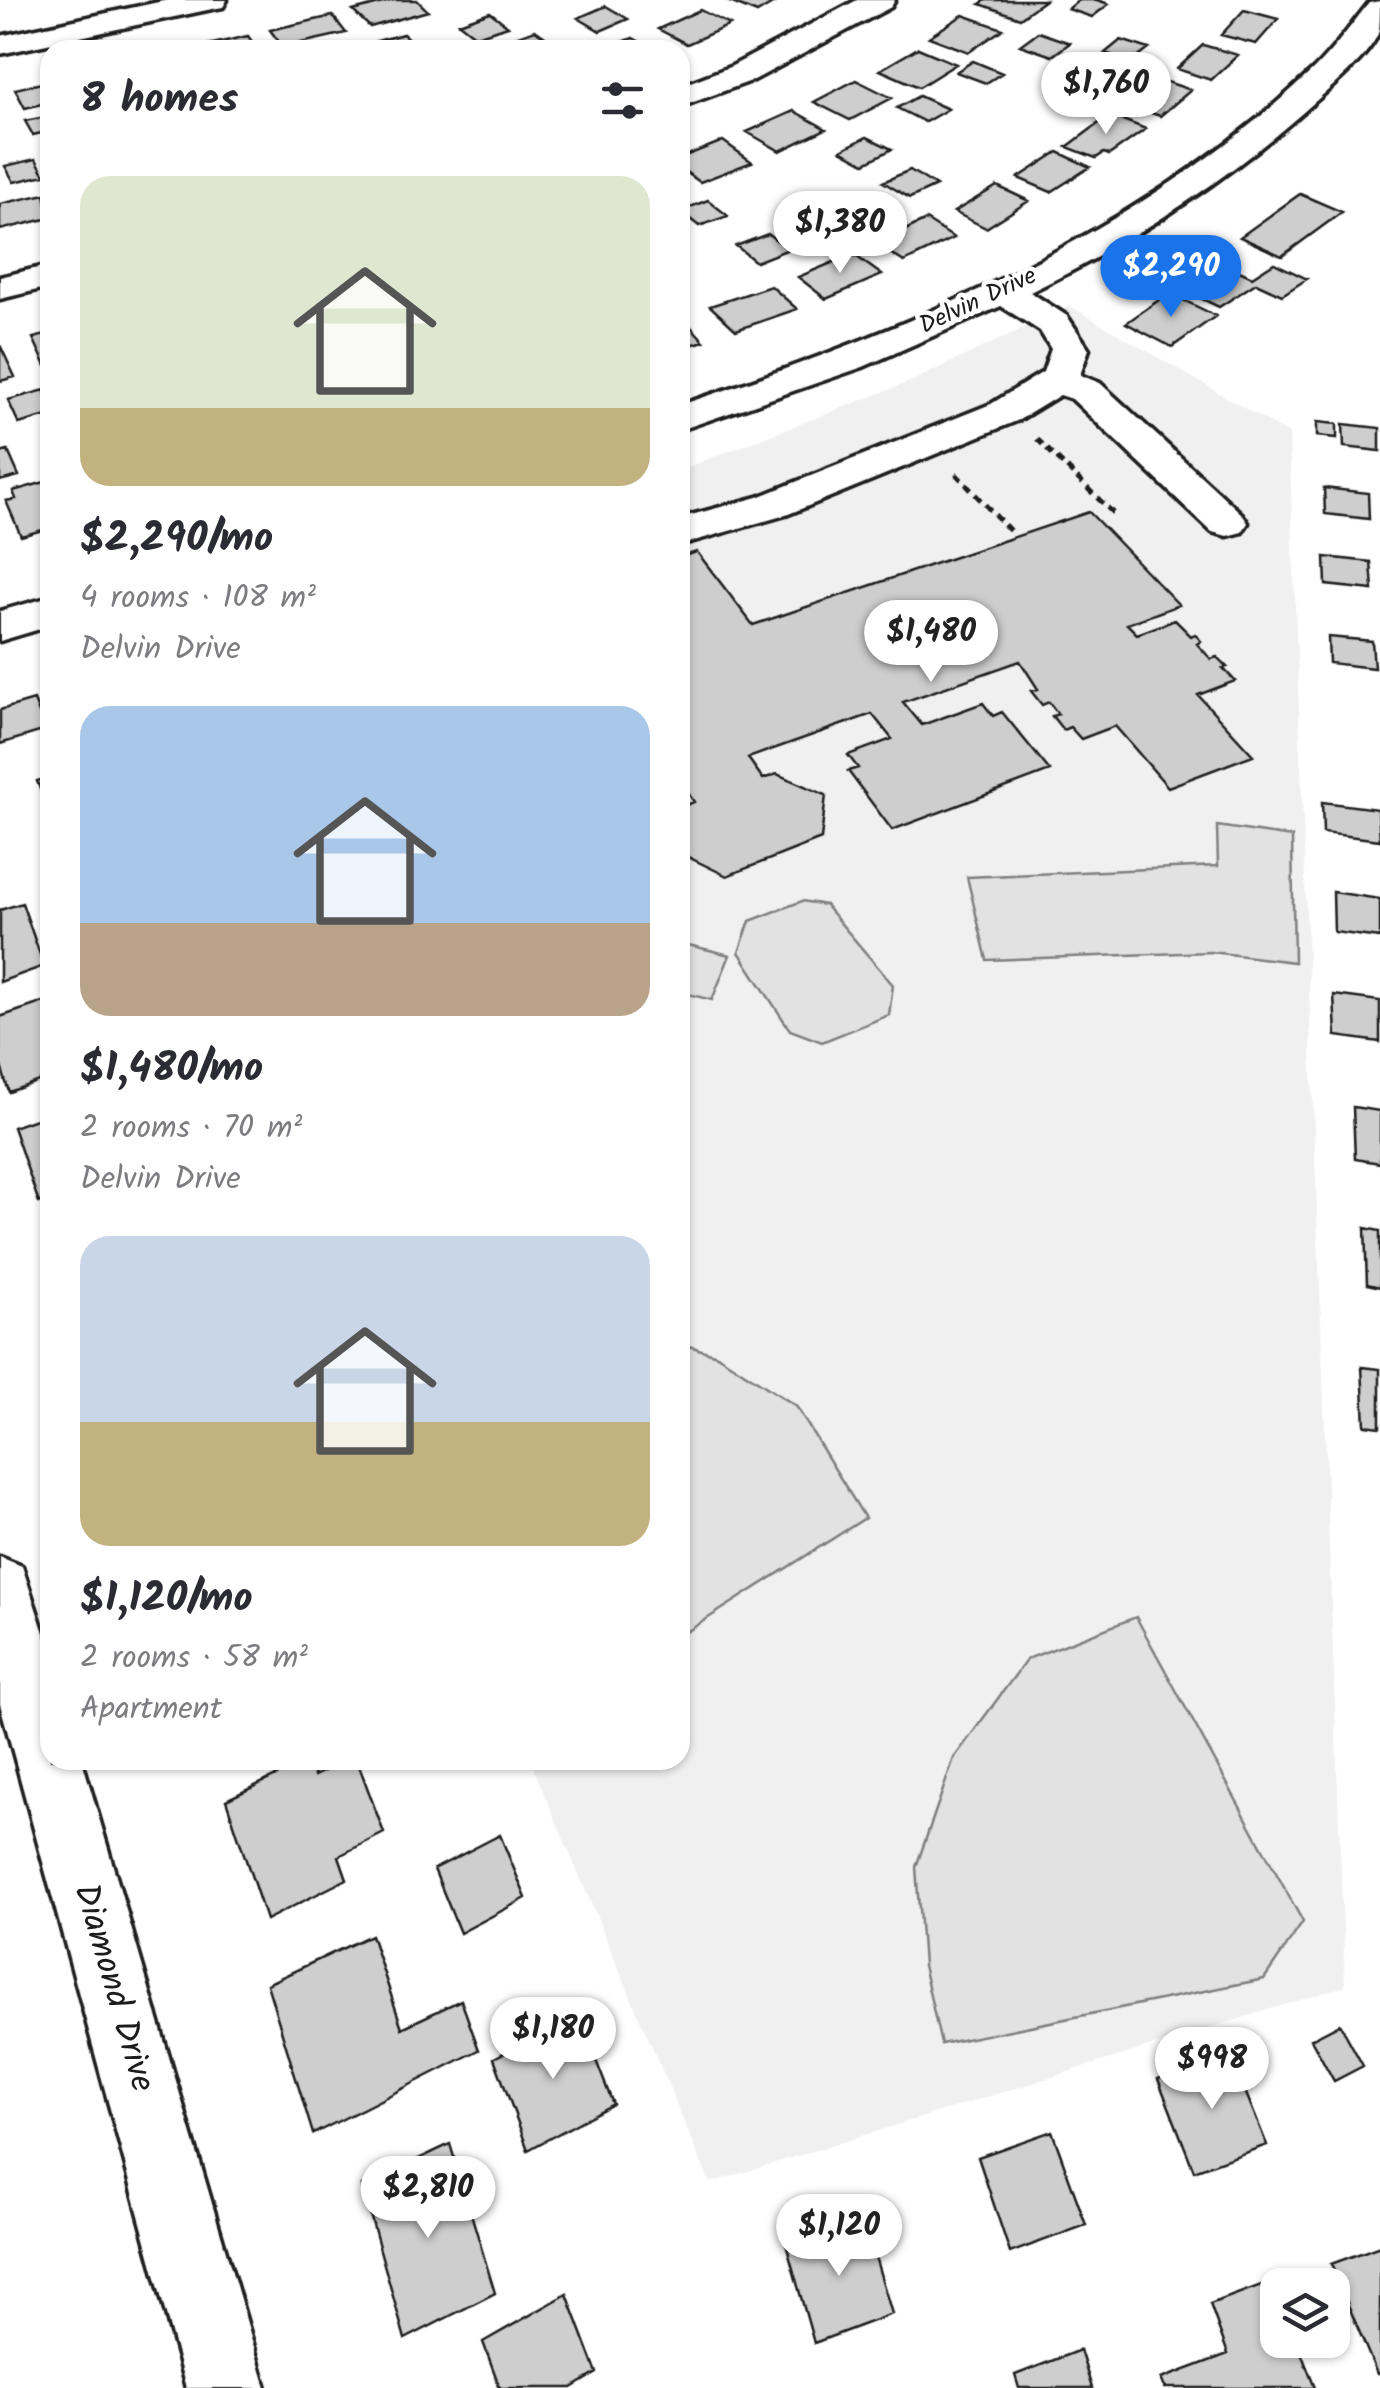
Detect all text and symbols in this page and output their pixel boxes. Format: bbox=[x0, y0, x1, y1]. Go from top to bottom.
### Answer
pin: $1,760 bbox=[1025, 52, 1187, 137]
text: $1,760 bbox=[1063, 59, 1149, 110]
text: 8 homes bbox=[80, 67, 238, 134]
icon: filters bbox=[595, 73, 650, 128]
pin: $1,380 bbox=[759, 191, 921, 276]
text: $1,380 bbox=[795, 198, 885, 249]
pin: $2,290 bbox=[1090, 235, 1252, 320]
icon: home bbox=[275, 241, 455, 421]
text: $2,290 bbox=[1122, 242, 1220, 293]
street label: Delvin Drive bbox=[913, 256, 1043, 346]
text: $2,290/mo bbox=[80, 506, 273, 573]
text: 4 rooms · 108 m² bbox=[80, 573, 316, 624]
pin: $1,480 bbox=[850, 600, 1012, 685]
text: $1,480 bbox=[886, 607, 976, 658]
text: Delvin Drive bbox=[80, 624, 241, 675]
icon: home bbox=[275, 771, 455, 951]
text: $1,480/mo bbox=[80, 1036, 263, 1103]
text: 2 rooms · 70 m² bbox=[80, 1103, 302, 1154]
text: Delvin Drive bbox=[80, 1154, 241, 1205]
icon: home bbox=[275, 1301, 455, 1481]
text: $1,120/mo bbox=[80, 1566, 253, 1633]
text: 2 rooms · 58 m² bbox=[80, 1633, 308, 1684]
text: Apartment bbox=[80, 1684, 222, 1735]
street label: Diamond Drive bbox=[57, 1877, 170, 2099]
pin: $1,180 bbox=[472, 1997, 634, 2082]
text: $1,180 bbox=[512, 2004, 594, 2055]
pin: $998 bbox=[1153, 2027, 1271, 2112]
text: $998 bbox=[1177, 2034, 1247, 2085]
pin: $2,810 bbox=[347, 2156, 509, 2241]
text: $2,810 bbox=[383, 2163, 473, 2214]
pin: $1,120 bbox=[758, 2194, 920, 2279]
text: $1,120 bbox=[798, 2201, 880, 2252]
map controls bbox=[1260, 2268, 1350, 2358]
button: layers bbox=[1260, 2268, 1350, 2358]

